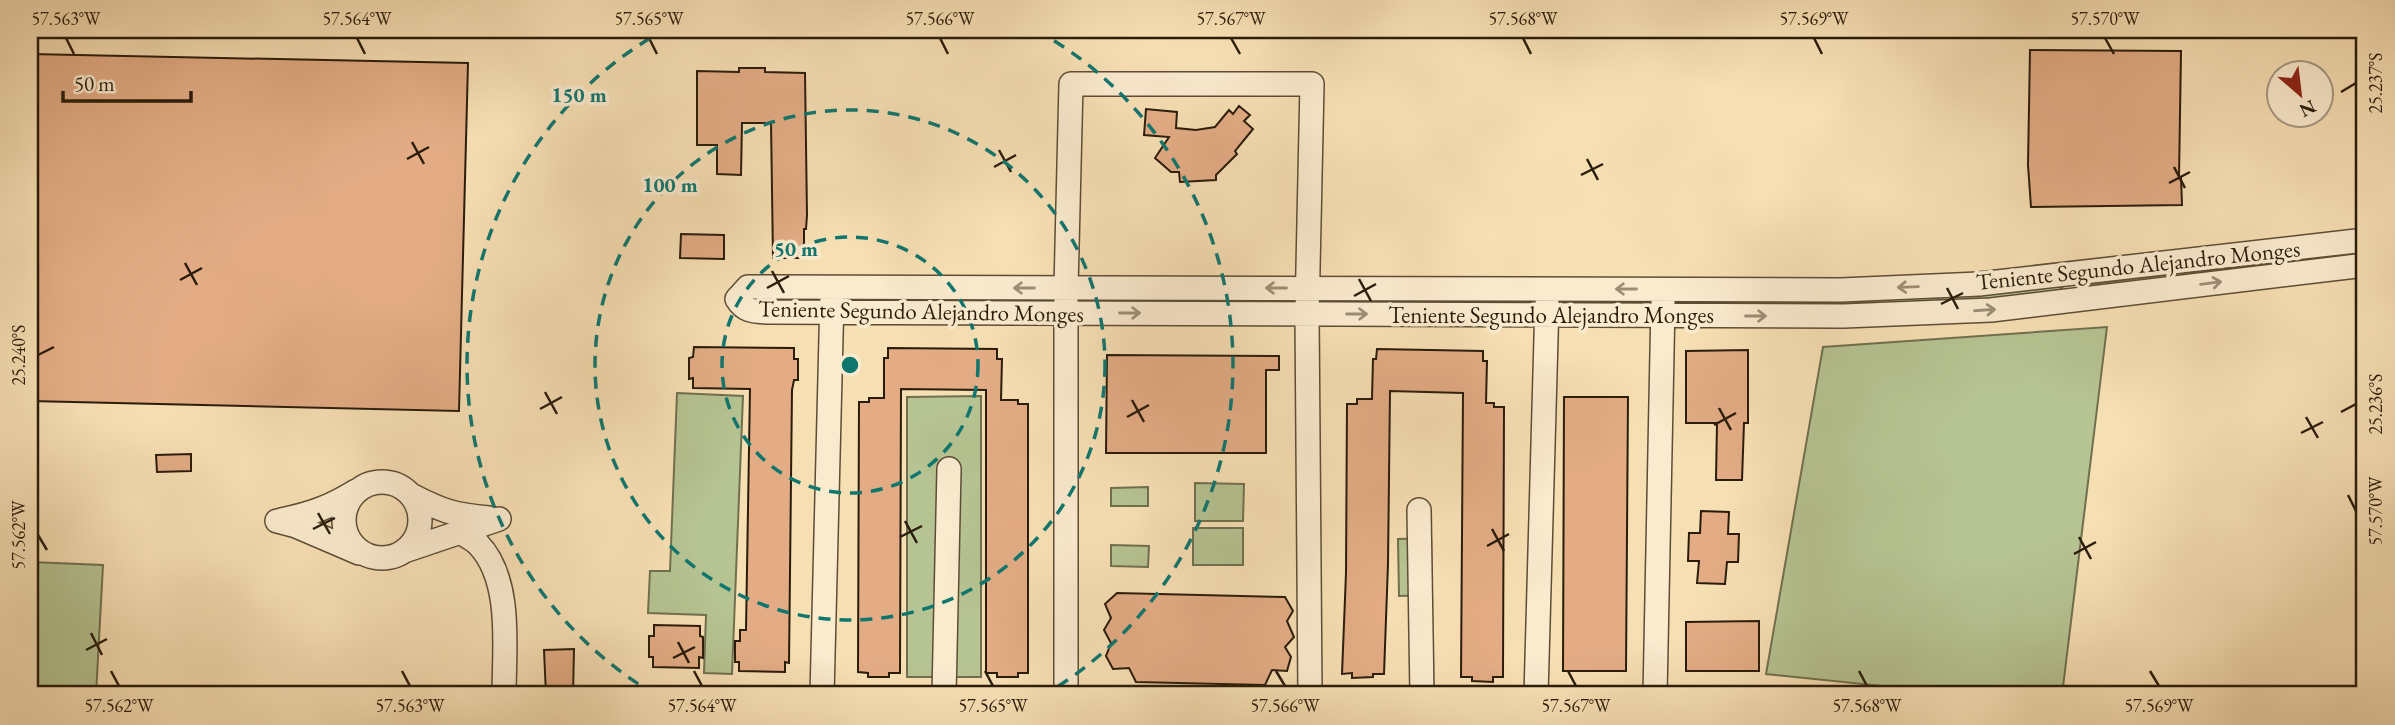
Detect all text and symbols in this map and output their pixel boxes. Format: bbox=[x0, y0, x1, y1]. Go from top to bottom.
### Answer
text: 57.563°W bbox=[31, 7, 101, 30]
text: 57.564°W bbox=[322, 7, 392, 30]
text: 57.565°W bbox=[614, 7, 684, 30]
text: 57.566°W bbox=[905, 7, 975, 30]
text: 57.567°W bbox=[1196, 7, 1266, 30]
text: 57.568°W bbox=[1488, 7, 1558, 30]
text: 57.569°W bbox=[1779, 7, 1849, 30]
text: 57.570°W bbox=[2070, 7, 2140, 30]
text: 25.237°S bbox=[2364, 53, 2387, 113]
scale bar bbox=[63, 60, 191, 104]
north arrow bbox=[2266, 60, 2336, 130]
text: 50 m bbox=[74, 70, 115, 97]
text: 150 m bbox=[551, 81, 607, 108]
text: N bbox=[2295, 94, 2320, 124]
text: 100 m bbox=[642, 171, 698, 198]
street label: Teniente Segundo Alejandro Monges bbox=[1975, 233, 2301, 297]
text: 50 m bbox=[774, 235, 818, 262]
one-way arrow bbox=[2199, 277, 2222, 290]
one-way arrow bbox=[1896, 280, 1919, 293]
one-way arrow bbox=[1012, 281, 1035, 295]
one-way arrow bbox=[1264, 281, 1287, 295]
one-way arrow bbox=[1614, 282, 1637, 296]
street label: Teniente Segundo Alejandro Monges bbox=[758, 293, 1084, 329]
street label: Teniente Segundo Alejandro Monges bbox=[1388, 300, 1714, 330]
one-way arrow bbox=[1973, 303, 1996, 316]
one-way arrow bbox=[1118, 306, 1141, 320]
one-way arrow bbox=[1346, 307, 1369, 321]
one-way arrow bbox=[1745, 309, 1768, 323]
text: 25.240°S bbox=[7, 325, 30, 385]
centre of rings bbox=[838, 353, 862, 377]
text: 25.236°S bbox=[2364, 374, 2387, 434]
text: 57.570°W bbox=[2364, 476, 2387, 546]
text: 57.562°W bbox=[7, 500, 30, 570]
text: 57.562°W bbox=[84, 694, 154, 717]
text: 57.563°W bbox=[375, 694, 445, 717]
text: 57.564°W bbox=[667, 694, 737, 717]
text: 57.565°W bbox=[958, 694, 1028, 717]
text: 57.566°W bbox=[1250, 694, 1320, 717]
text: 57.567°W bbox=[1541, 694, 1611, 717]
text: 57.568°W bbox=[1832, 694, 1902, 717]
text: 57.569°W bbox=[2124, 694, 2194, 717]

